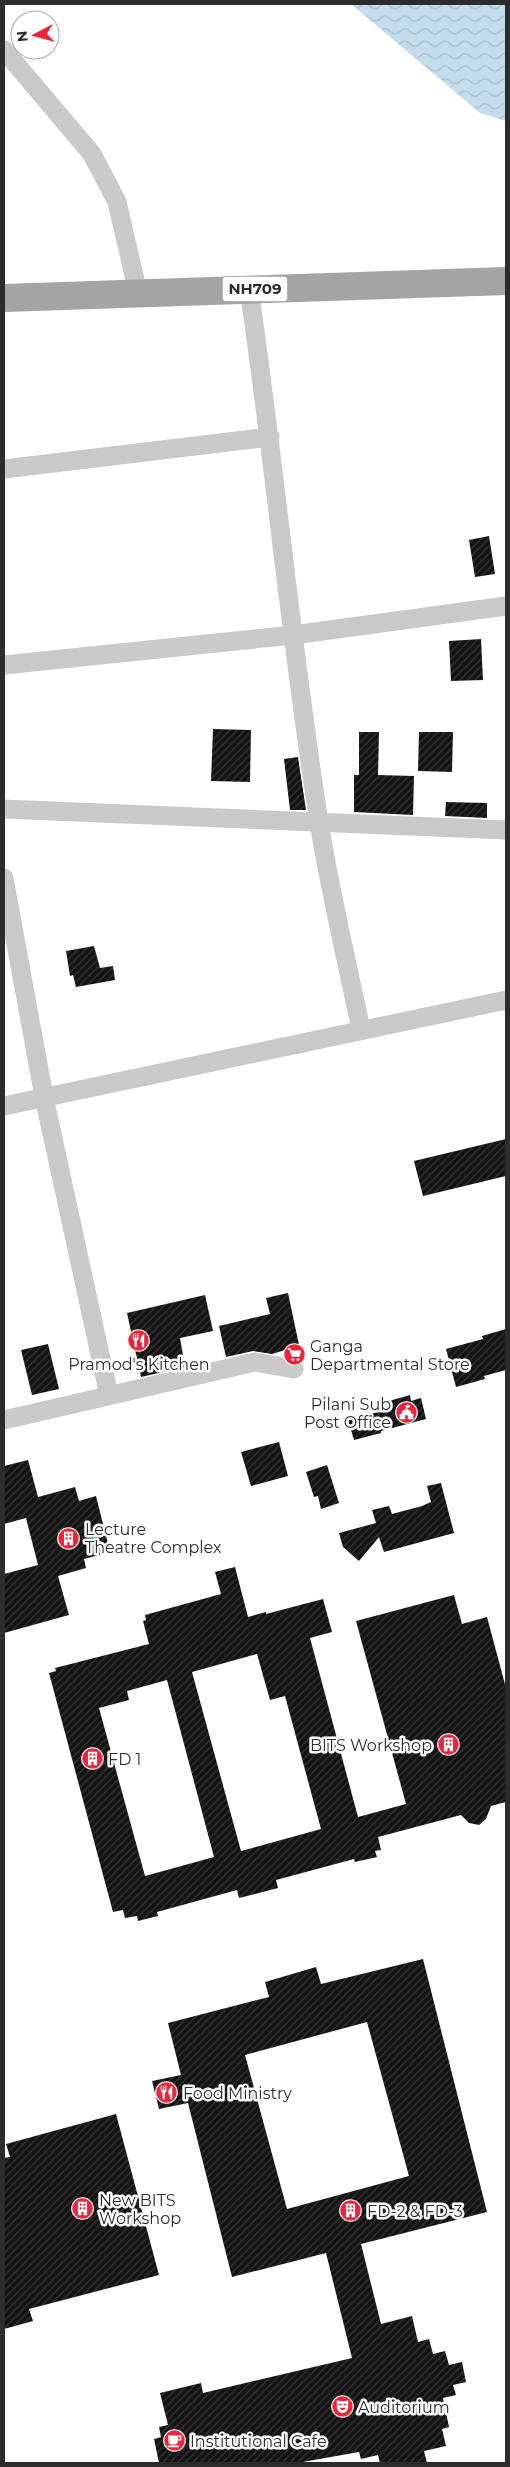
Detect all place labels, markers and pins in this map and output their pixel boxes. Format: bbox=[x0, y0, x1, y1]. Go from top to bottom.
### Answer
restaurant icon: Pramod's Kitchen bbox=[127, 1328, 151, 1352]
place label: Ganga Departmental Store bbox=[310, 1337, 470, 1374]
supermarket icon: Ganga Departmental Store bbox=[282, 1343, 306, 1367]
place label: Pramod's Kitchen bbox=[68, 1355, 210, 1374]
place label: Pilani Sub Post Office bbox=[304, 1395, 391, 1432]
public building icon: Pilani Sub Post Office bbox=[395, 1401, 419, 1425]
place label: Lecture Theatre Complex bbox=[85, 1520, 222, 1557]
building icon: Lecture Theatre Complex bbox=[57, 1526, 81, 1550]
building icon: BITS Workshop bbox=[436, 1733, 460, 1757]
place label: BITS Workshop bbox=[310, 1736, 432, 1755]
building icon: FD 1 bbox=[80, 1747, 104, 1771]
place label: FD 1 bbox=[108, 1750, 141, 1769]
restaurant icon: Food Ministry bbox=[155, 2081, 179, 2105]
place label: Food Ministry bbox=[183, 2084, 292, 2103]
place label: New BITS Workshop bbox=[99, 2191, 181, 2228]
building icon: New BITS Workshop bbox=[71, 2197, 95, 2221]
building icon: FD-2 & FD-3 bbox=[339, 2199, 363, 2223]
place label: FD-2 & FD-3 bbox=[367, 2202, 463, 2221]
theatre icon: Auditorium bbox=[330, 2395, 354, 2419]
place label: Auditorium bbox=[358, 2398, 450, 2417]
cafe icon: Institutional Cafe bbox=[162, 2429, 186, 2453]
place label: Institutional Cafe bbox=[190, 2432, 327, 2451]

